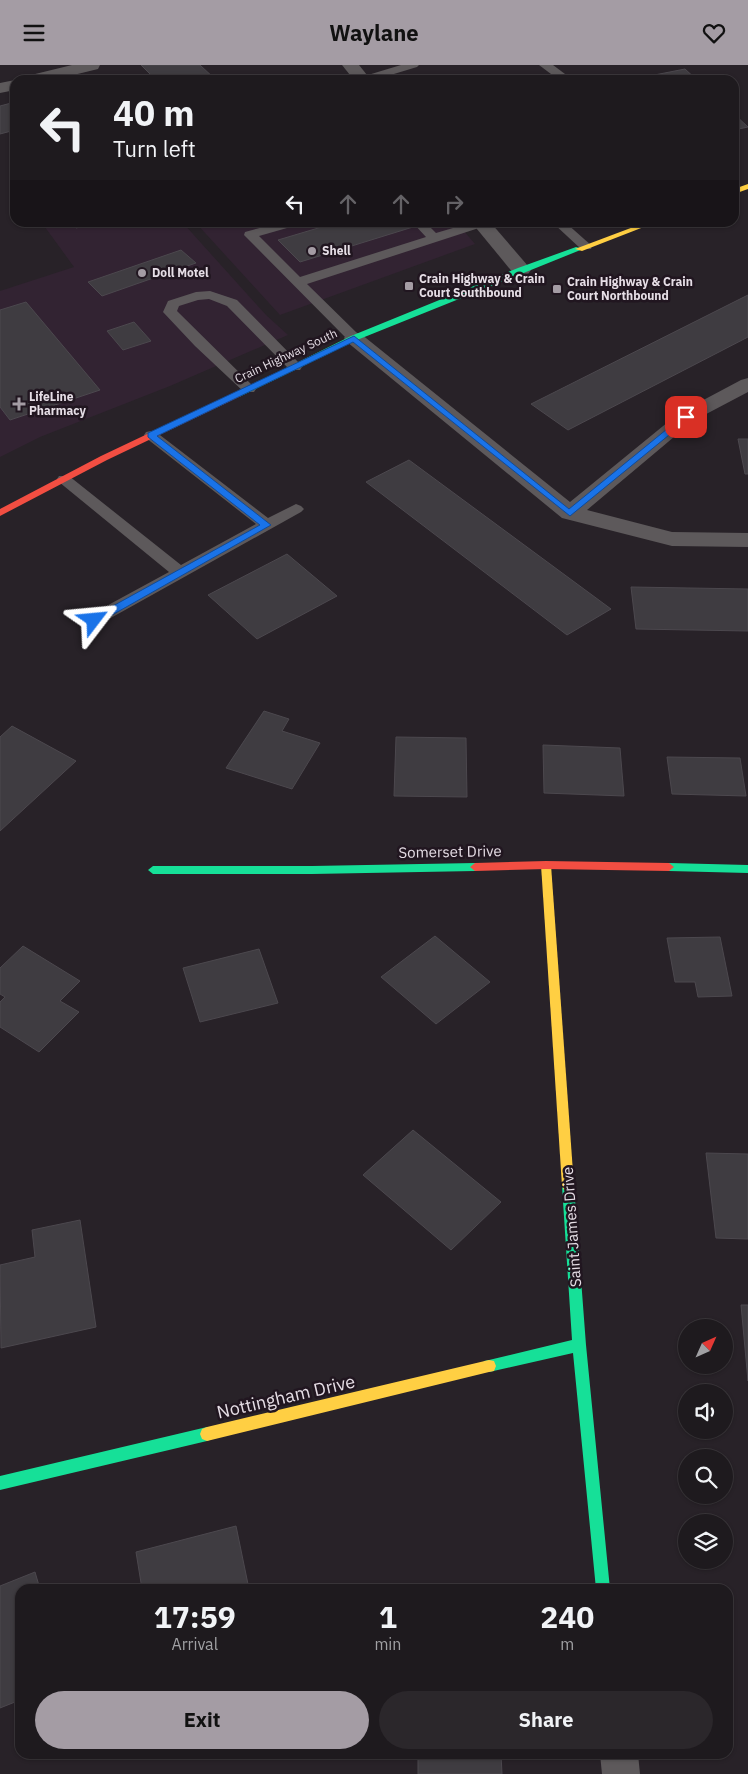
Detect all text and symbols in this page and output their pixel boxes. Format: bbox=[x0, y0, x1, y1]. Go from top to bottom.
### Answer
text: Waylane bbox=[329, 18, 419, 47]
icon: menu bbox=[20, 19, 48, 47]
icon: heart bbox=[700, 19, 728, 47]
text: 40 m bbox=[113, 90, 195, 136]
icon: left bbox=[30, 95, 95, 160]
text: Turn left bbox=[113, 134, 196, 163]
icon: left bbox=[281, 190, 309, 218]
icon: ahead bbox=[334, 190, 362, 218]
icon: ahead bbox=[387, 190, 415, 218]
icon: right bbox=[440, 190, 468, 218]
place label: Shell bbox=[322, 243, 351, 258]
marker: Shell bbox=[306, 245, 318, 257]
place label: Doll Motel bbox=[152, 265, 209, 280]
marker: Doll Motel bbox=[136, 267, 148, 279]
place label: Crain Highway & Crain Court Southbound bbox=[419, 271, 545, 300]
place label: Crain Highway & Crain Court Northbound bbox=[567, 274, 693, 303]
marker: Crain Highway & Crain Court Southbound bbox=[403, 280, 415, 292]
marker: Crain Highway & Crain Court Northbound bbox=[551, 283, 563, 295]
street label: Crain Highway South bbox=[232, 325, 339, 386]
place label: LifeLine Pharmacy bbox=[29, 389, 86, 418]
pin bbox=[665, 396, 707, 438]
marker: LifeLine Pharmacy bbox=[13, 398, 25, 410]
icon: arrive bbox=[672, 403, 700, 431]
position arrow bbox=[67, 593, 119, 645]
street label: Somerset Drive bbox=[398, 841, 502, 862]
street label: Saint James Drive bbox=[558, 1166, 585, 1288]
north arrow bbox=[678, 1319, 732, 1374]
map controls bbox=[678, 1319, 733, 1569]
street label: Nottingham Drive bbox=[215, 1369, 357, 1424]
button: sound bbox=[678, 1384, 733, 1439]
button: search bbox=[678, 1449, 733, 1504]
button: layers bbox=[678, 1514, 733, 1569]
text: 17:59 bbox=[154, 1597, 236, 1636]
text: 1 bbox=[379, 1597, 397, 1636]
text: 240 bbox=[540, 1597, 594, 1636]
text: Arrival bbox=[171, 1634, 218, 1654]
text: min bbox=[374, 1634, 401, 1654]
text: m bbox=[560, 1634, 574, 1654]
button: Exit bbox=[35, 1691, 369, 1749]
button: Share bbox=[379, 1691, 713, 1749]

